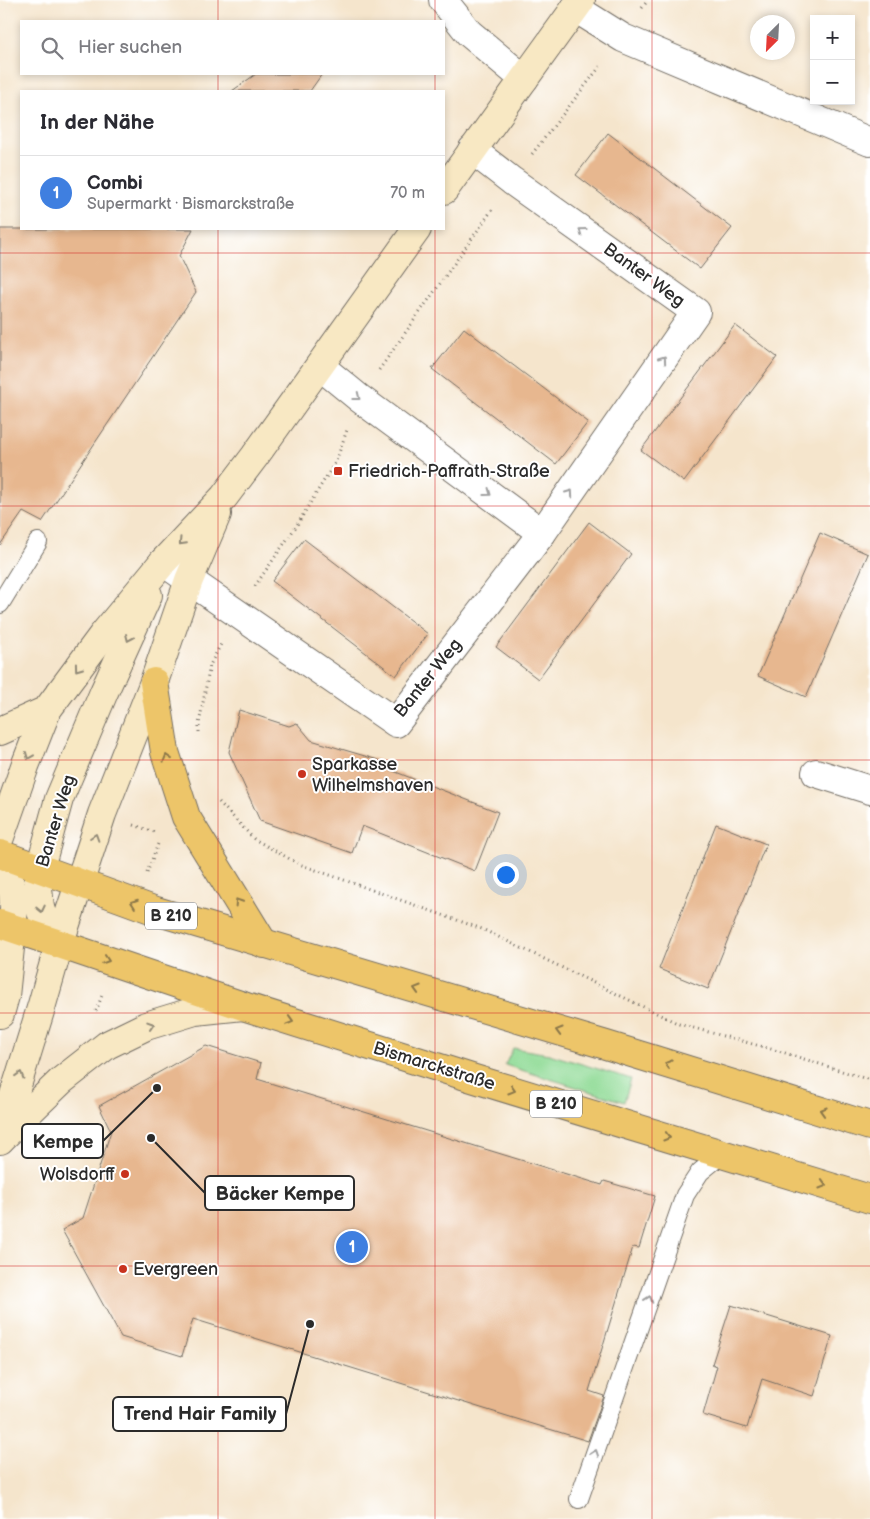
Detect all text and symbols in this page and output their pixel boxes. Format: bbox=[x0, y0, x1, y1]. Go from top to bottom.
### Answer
north arrow bbox=[750, 15, 795, 60]
map controls bbox=[810, 15, 855, 105]
button: + bbox=[810, 15, 855, 60]
search box bbox=[20, 20, 445, 75]
icon: search bbox=[38, 34, 66, 62]
text: Hier suchen bbox=[78, 36, 182, 59]
button: − bbox=[810, 60, 855, 105]
text: In der Nähe bbox=[40, 110, 154, 135]
text: Combi bbox=[87, 172, 143, 195]
text: 1 bbox=[53, 184, 59, 203]
text: 70 m bbox=[390, 184, 425, 203]
text: Supermarkt · Bismarckstraße bbox=[87, 195, 294, 214]
one-way arrow bbox=[578, 228, 588, 237]
street label: Banter Weg bbox=[599, 238, 689, 312]
one-way arrow bbox=[657, 356, 666, 365]
one-way arrow bbox=[352, 391, 361, 400]
place label: Friedrich-Paffrath-Straße bbox=[348, 461, 550, 482]
marker: Friedrich-Paffrath-Straße bbox=[332, 465, 344, 477]
one-way arrow bbox=[482, 487, 492, 496]
one-way arrow bbox=[564, 489, 573, 498]
one-way arrow bbox=[179, 536, 188, 545]
one-way arrow bbox=[124, 633, 135, 642]
street label: Banter Weg bbox=[390, 634, 466, 722]
one-way arrow bbox=[76, 662, 84, 671]
one-way arrow bbox=[25, 751, 35, 759]
one-way arrow bbox=[162, 754, 172, 762]
place label: Sparkasse Wilhelmshaven bbox=[312, 754, 434, 796]
marker: Sparkasse Wilhelmshaven bbox=[296, 768, 308, 780]
street label: Banter Weg bbox=[32, 772, 80, 870]
one-way arrow bbox=[89, 833, 99, 841]
your location bbox=[493, 862, 519, 888]
one-way arrow bbox=[130, 899, 139, 909]
one-way arrow bbox=[235, 899, 245, 908]
road number: B 210 bbox=[145, 902, 197, 929]
one-way arrow bbox=[35, 904, 46, 913]
one-way arrow bbox=[101, 954, 109, 964]
one-way arrow bbox=[413, 985, 422, 995]
one-way arrow bbox=[285, 1015, 293, 1025]
one-way arrow bbox=[147, 1020, 155, 1030]
one-way arrow bbox=[556, 1026, 564, 1036]
street label: Bismarckstraße bbox=[370, 1037, 498, 1095]
one-way arrow bbox=[664, 1059, 673, 1069]
one-way arrow bbox=[14, 1072, 24, 1080]
one-way arrow bbox=[507, 1084, 515, 1094]
road number: B 210 bbox=[530, 1090, 582, 1118]
one-way arrow bbox=[820, 1107, 828, 1117]
callout: Kempe bbox=[22, 1124, 103, 1158]
text: Kempe bbox=[32, 1131, 94, 1154]
one-way arrow bbox=[662, 1132, 671, 1142]
place label: Wolsdorff bbox=[40, 1164, 115, 1185]
marker: Wolsdorff bbox=[119, 1168, 131, 1180]
callout: Bäcker Kempe bbox=[205, 1176, 354, 1210]
one-way arrow bbox=[818, 1179, 826, 1189]
text: Bäcker Kempe bbox=[216, 1183, 345, 1206]
pin: 1 bbox=[336, 1228, 368, 1266]
place label: Evergreen bbox=[133, 1259, 218, 1280]
marker: Evergreen bbox=[117, 1263, 129, 1275]
one-way arrow bbox=[643, 1295, 653, 1304]
callout: Trend Hair Family bbox=[113, 1397, 286, 1431]
text: Trend Hair Family bbox=[124, 1403, 277, 1426]
one-way arrow bbox=[589, 1449, 599, 1457]

